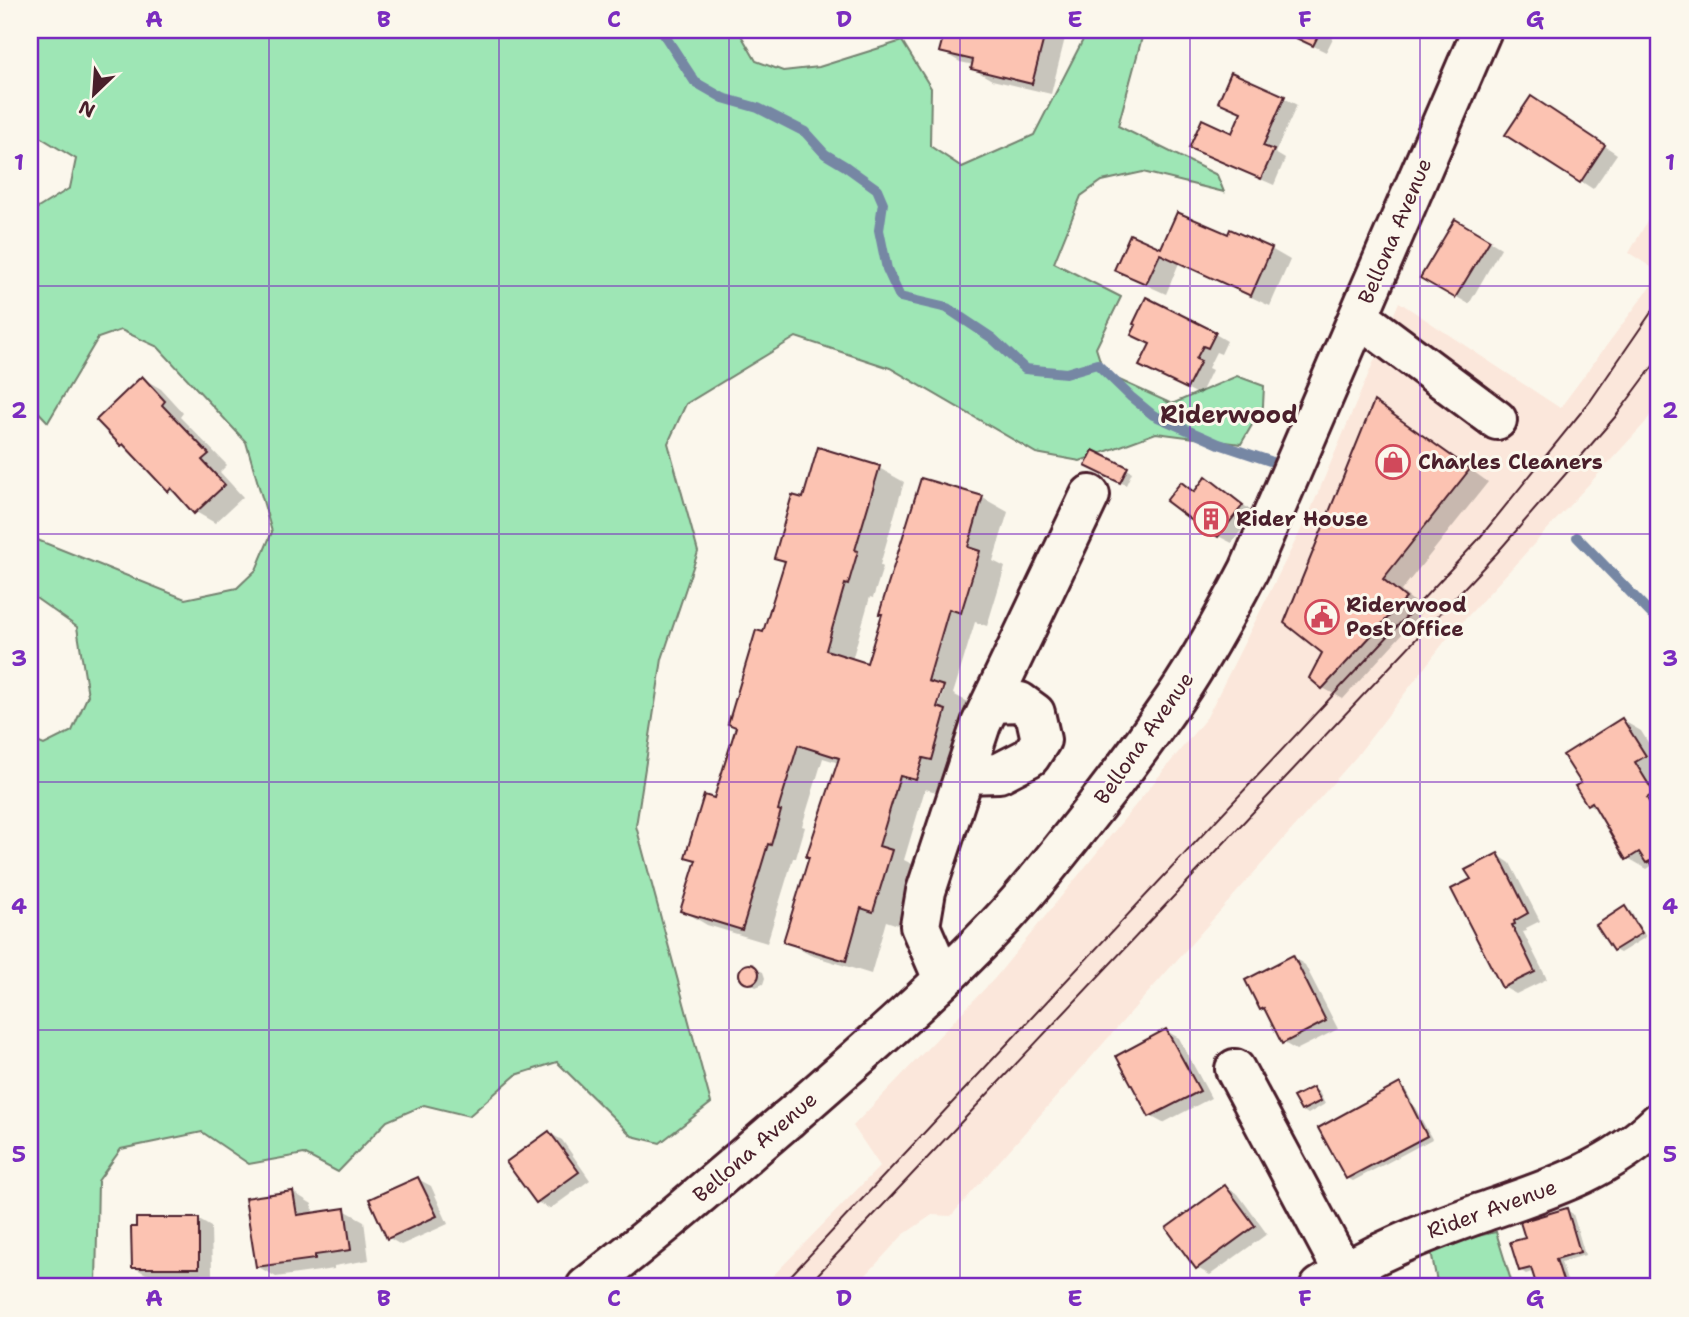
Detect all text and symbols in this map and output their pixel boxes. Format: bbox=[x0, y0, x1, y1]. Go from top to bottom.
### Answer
text: A bbox=[145, 4, 163, 34]
text: B bbox=[377, 4, 391, 34]
text: C bbox=[607, 4, 621, 34]
text: D bbox=[836, 4, 852, 34]
text: E bbox=[1067, 4, 1083, 34]
text: F bbox=[1298, 4, 1312, 34]
text: G bbox=[1526, 4, 1545, 34]
north arrow bbox=[60, 60, 130, 130]
text: N bbox=[75, 94, 99, 123]
text: 1 bbox=[14, 147, 24, 177]
text: 1 bbox=[1665, 147, 1675, 177]
street label: Bellona Avenue bbox=[1352, 154, 1438, 308]
text: 2 bbox=[11, 395, 27, 425]
text: 2 bbox=[1662, 395, 1678, 425]
district label: Riderwood bbox=[1160, 399, 1298, 431]
shop icon: Charles Cleaners bbox=[1374, 443, 1412, 481]
place label: Charles Cleaners bbox=[1418, 448, 1603, 476]
building icon: Rider House bbox=[1192, 500, 1230, 538]
place label: Rider House bbox=[1236, 505, 1368, 533]
place label: Riderwood Post Office bbox=[1346, 591, 1467, 643]
public building icon: Riderwood Post Office bbox=[1303, 598, 1341, 636]
text: 3 bbox=[11, 643, 27, 673]
text: 3 bbox=[1662, 643, 1678, 673]
street label: Bellona Avenue bbox=[1088, 666, 1200, 810]
text: 4 bbox=[11, 891, 27, 921]
text: 4 bbox=[1662, 891, 1678, 921]
street label: Bellona Avenue bbox=[687, 1085, 823, 1209]
text: 5 bbox=[12, 1139, 26, 1169]
text: 5 bbox=[1663, 1139, 1677, 1169]
street label: Rider Avenue bbox=[1423, 1173, 1561, 1245]
text: A bbox=[145, 1283, 163, 1313]
text: B bbox=[377, 1283, 391, 1313]
text: C bbox=[607, 1283, 621, 1313]
text: D bbox=[836, 1283, 852, 1313]
text: E bbox=[1067, 1283, 1083, 1313]
text: F bbox=[1298, 1283, 1312, 1313]
text: G bbox=[1526, 1283, 1545, 1313]

